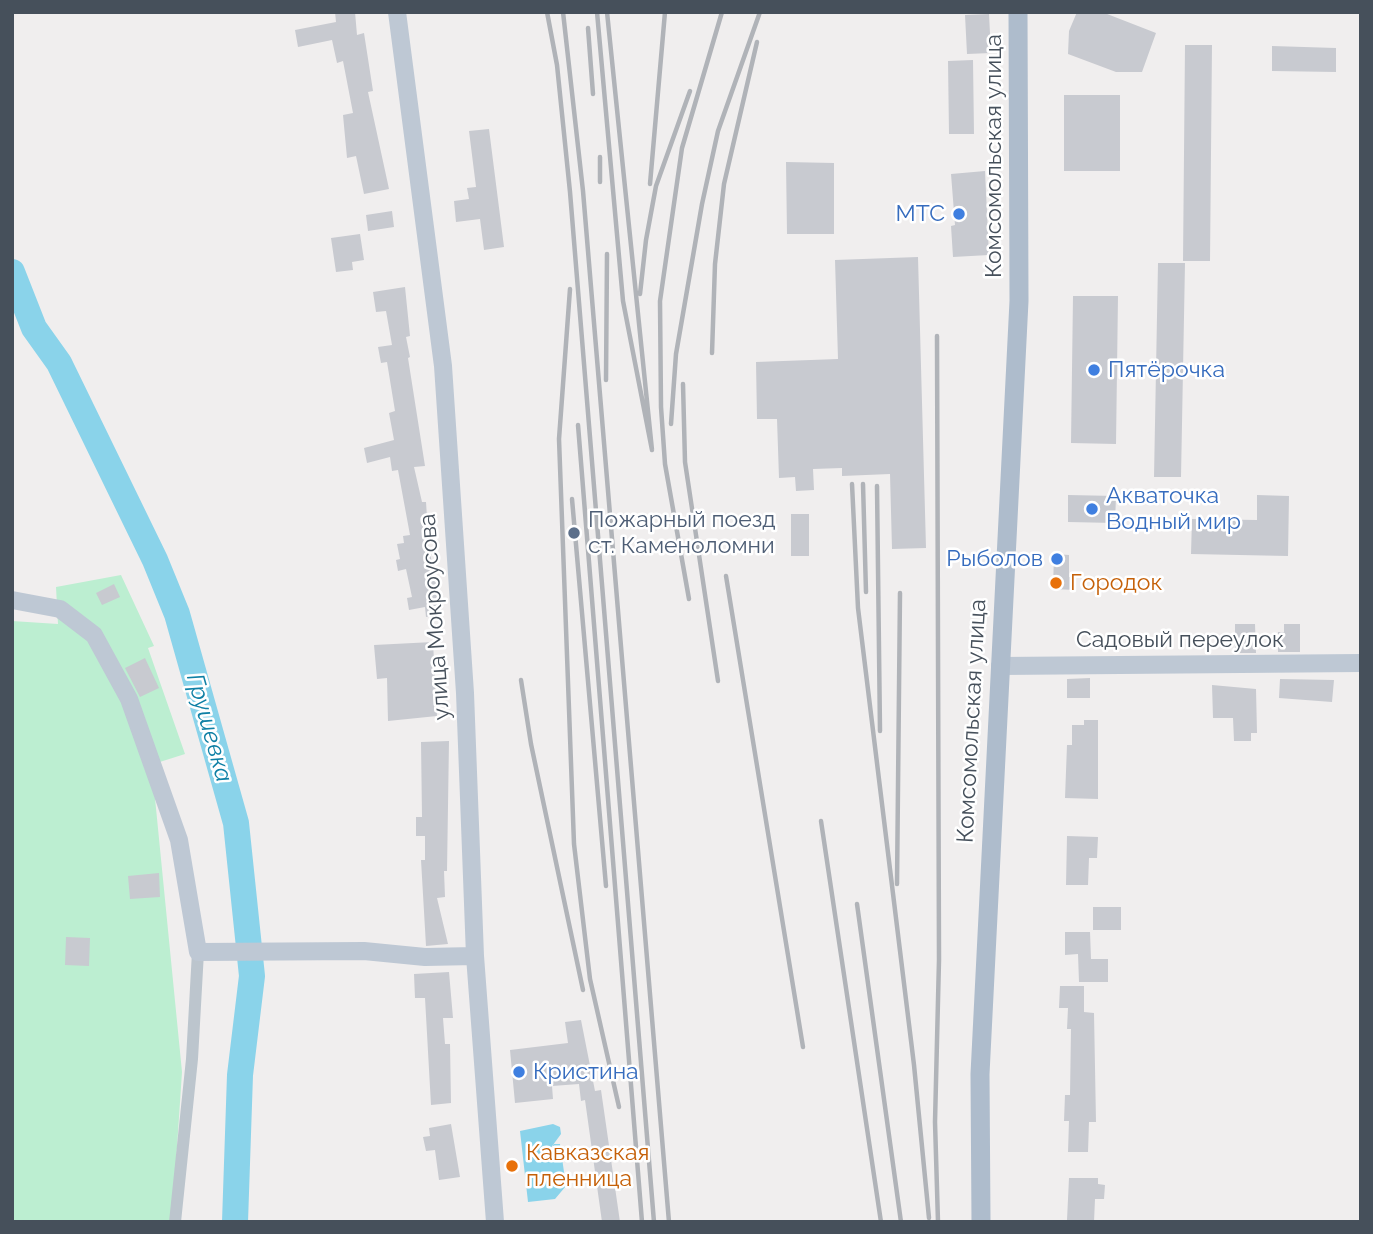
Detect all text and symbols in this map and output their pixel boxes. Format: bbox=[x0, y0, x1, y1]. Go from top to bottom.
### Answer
street label: Комсомольская улица bbox=[980, 34, 1008, 278]
place label: МТС bbox=[896, 200, 945, 228]
marker: МТС bbox=[951, 206, 967, 222]
place label: Пятёрочка bbox=[1108, 356, 1225, 384]
marker: Пятёрочка bbox=[1086, 362, 1102, 378]
place label: Акваточка Водный мир bbox=[1106, 482, 1241, 536]
marker: Акваточка Водный мир bbox=[1084, 501, 1100, 517]
place label: Пожарный поезд ст. Каменоломни bbox=[588, 506, 776, 560]
street label: улица Мокроусова bbox=[414, 513, 456, 721]
marker: Пожарный поезд ст. Каменоломни bbox=[566, 525, 582, 541]
place label: Рыболов bbox=[946, 545, 1043, 573]
marker: Рыболов bbox=[1049, 551, 1065, 567]
place label: Городок bbox=[1070, 569, 1162, 597]
marker: Городок bbox=[1048, 575, 1064, 591]
street label: Комсомольская улица bbox=[952, 598, 992, 844]
street label: Садовый переулок bbox=[1076, 626, 1284, 654]
water label: Грушевка bbox=[180, 670, 238, 786]
place label: Кристина bbox=[533, 1058, 639, 1086]
marker: Кристина bbox=[511, 1064, 527, 1080]
place label: Кавказская пленница bbox=[526, 1139, 649, 1193]
marker: Кавказская пленница bbox=[504, 1158, 520, 1174]

